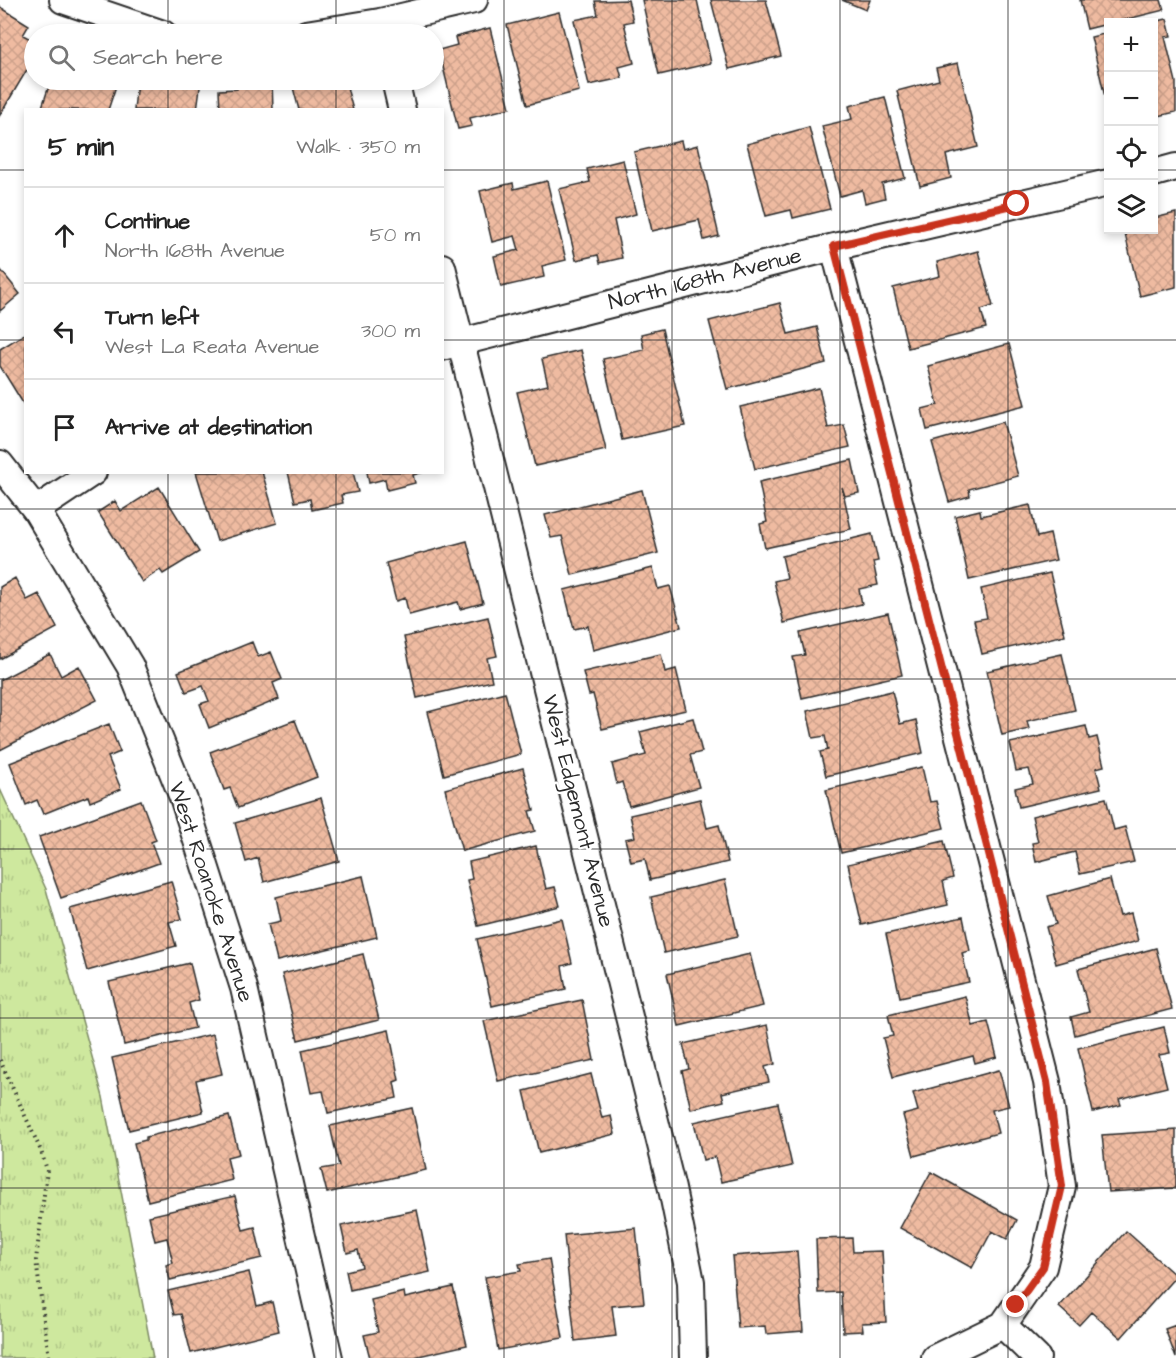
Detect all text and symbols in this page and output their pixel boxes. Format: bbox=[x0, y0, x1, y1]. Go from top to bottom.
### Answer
map controls bbox=[1104, 18, 1158, 234]
button: + bbox=[1104, 18, 1158, 72]
search box bbox=[24, 24, 444, 90]
icon: search bbox=[45, 41, 78, 74]
text: Search here bbox=[93, 42, 223, 73]
button: − bbox=[1104, 72, 1158, 126]
button: locate bbox=[1104, 126, 1158, 180]
text: 5 min bbox=[48, 129, 114, 165]
text: Walk · 350 m bbox=[296, 133, 420, 161]
button: layers bbox=[1104, 180, 1158, 234]
route start bbox=[1003, 190, 1029, 216]
text: Continue bbox=[105, 206, 190, 237]
icon: ahead bbox=[48, 219, 81, 252]
text: 50 m bbox=[370, 221, 420, 249]
text: North 168th Avenue bbox=[105, 237, 285, 265]
street label: North 168th Avenue bbox=[605, 240, 805, 318]
text: Turn left bbox=[105, 302, 199, 333]
icon: left bbox=[48, 315, 81, 348]
text: 300 m bbox=[361, 317, 420, 345]
text: West La Reata Avenue bbox=[105, 333, 319, 361]
icon: arrive bbox=[48, 411, 81, 444]
text: Arrive at destination bbox=[105, 412, 312, 443]
street label: West Edgemont Avenue bbox=[533, 692, 622, 931]
street label: West Roanoke Avenue bbox=[161, 778, 261, 1006]
route end bbox=[1002, 1291, 1028, 1317]

